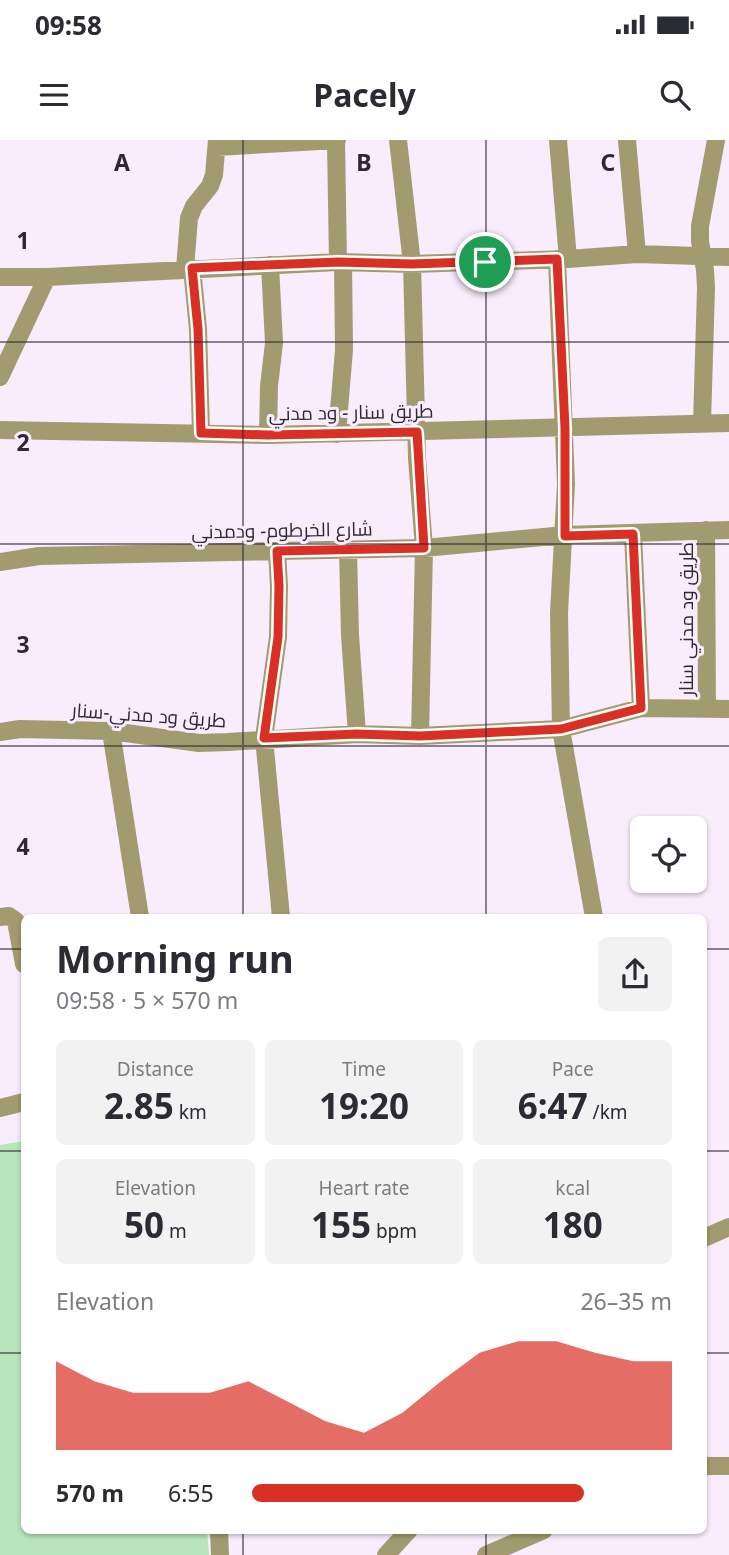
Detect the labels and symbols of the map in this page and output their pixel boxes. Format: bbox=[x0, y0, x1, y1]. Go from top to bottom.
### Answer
text: A bbox=[114, 146, 130, 178]
text: B bbox=[356, 146, 372, 178]
text: C bbox=[601, 146, 616, 178]
text: 1 bbox=[16, 224, 30, 256]
pin bbox=[455, 232, 515, 292]
street label: طريق سنار - ود مدني bbox=[268, 398, 434, 428]
text: 2 bbox=[16, 426, 30, 458]
street label: شارع الخرطوم- ودمدني bbox=[191, 515, 373, 547]
street label: طريق ود مدني سنار bbox=[673, 542, 701, 697]
text: 3 bbox=[16, 628, 30, 660]
street label: طريق ود مدني-سنار bbox=[70, 697, 227, 735]
text: 4 bbox=[16, 830, 30, 862]

